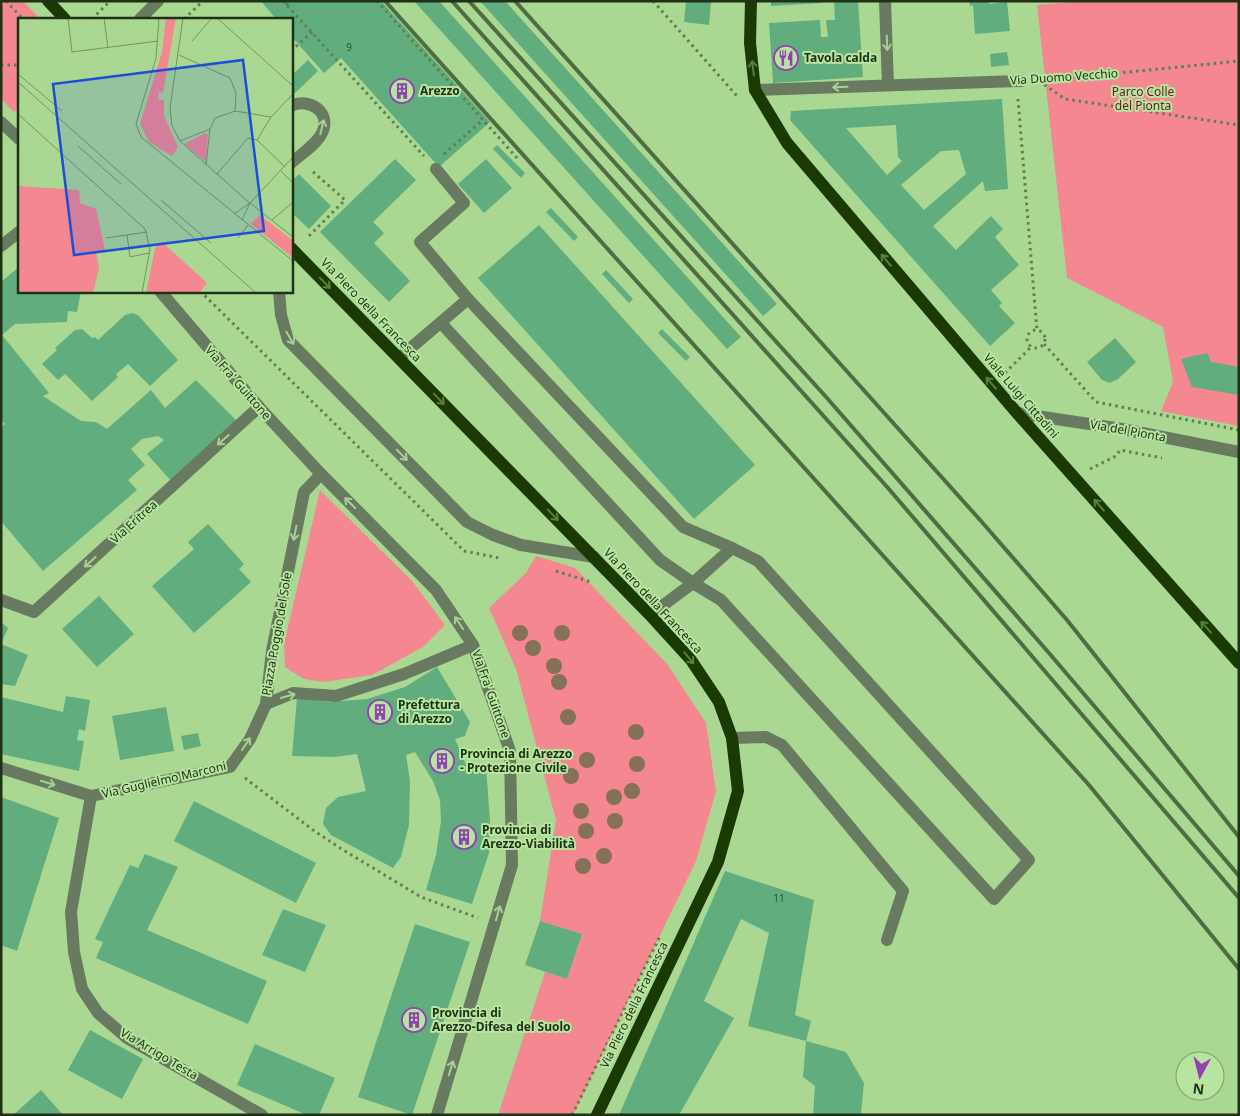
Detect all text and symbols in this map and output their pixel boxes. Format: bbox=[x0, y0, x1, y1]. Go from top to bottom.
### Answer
inset map bbox=[18, 18, 292, 292]
one-way arrow bbox=[882, 34, 892, 51]
house number: 9 bbox=[346, 40, 352, 54]
restaurant icon: Tavola calda bbox=[773, 45, 799, 71]
place label: Tavola calda bbox=[804, 49, 877, 66]
one-way arrow bbox=[748, 61, 758, 77]
street label: Via Duomo Vecchio bbox=[1009, 64, 1119, 89]
building icon: Arezzo bbox=[389, 78, 415, 104]
place label: Arezzo bbox=[420, 82, 460, 99]
one-way arrow bbox=[832, 82, 848, 91]
park label: Parco Colle del Pionta bbox=[1112, 83, 1175, 114]
one-way arrow bbox=[318, 120, 327, 136]
one-way arrow bbox=[880, 253, 891, 266]
street label: Via Piero della Francesca bbox=[317, 254, 426, 365]
one-way arrow bbox=[319, 277, 331, 289]
one-way arrow bbox=[284, 331, 295, 345]
street label: Via Fra' Guittone bbox=[201, 342, 275, 423]
street label: Viale Luigi Cittadini bbox=[980, 350, 1063, 442]
one-way arrow bbox=[985, 377, 997, 390]
one-way arrow bbox=[433, 393, 445, 406]
street label: Via del Pionta bbox=[1089, 415, 1167, 446]
one-way arrow bbox=[216, 434, 229, 446]
one-way arrow bbox=[395, 449, 408, 461]
street label: Via Eritrea bbox=[107, 496, 161, 547]
one-way arrow bbox=[343, 497, 356, 509]
one-way arrow bbox=[1093, 499, 1105, 512]
one-way arrow bbox=[547, 509, 559, 522]
one-way arrow bbox=[290, 524, 300, 540]
street label: Via Piero della Francesca bbox=[600, 544, 707, 657]
one-way arrow bbox=[83, 556, 96, 567]
street label: Piazza Poggio del Sole bbox=[257, 571, 296, 697]
one-way arrow bbox=[454, 616, 464, 630]
one-way arrow bbox=[1201, 620, 1212, 633]
street label: Via Fra' Guittone bbox=[468, 647, 515, 741]
one-way arrow bbox=[684, 651, 695, 664]
one-way arrow bbox=[280, 690, 296, 700]
place label: Prefettura di Arezzo bbox=[398, 696, 460, 727]
building icon: Prefettura di Arezzo bbox=[367, 699, 393, 725]
one-way arrow bbox=[241, 737, 251, 751]
place label: Provincia di Arezzo - Protezione Civile bbox=[460, 745, 572, 776]
building icon: Provincia di Arezzo - Protezione Civile bbox=[429, 748, 455, 774]
street label: Via Guglielmo Marconi bbox=[100, 757, 228, 802]
one-way arrow bbox=[40, 778, 56, 788]
place label: Provincia di Arezzo-Viabilità bbox=[482, 821, 575, 852]
building icon: Provincia di Arezzo-Viabilità bbox=[451, 824, 477, 850]
house number: 11 bbox=[773, 891, 785, 905]
one-way arrow bbox=[494, 905, 504, 921]
street label: Via Piero della Francesca bbox=[596, 939, 672, 1071]
place label: Provincia di Arezzo-Difesa del Suolo bbox=[432, 1004, 571, 1035]
building icon: Provincia di Arezzo-Difesa del Suolo bbox=[401, 1007, 427, 1033]
street label: Via Arrigo Testa bbox=[117, 1024, 201, 1084]
north arrow bbox=[1175, 1051, 1225, 1101]
one-way arrow bbox=[447, 1061, 457, 1077]
text: N bbox=[1192, 1079, 1205, 1100]

